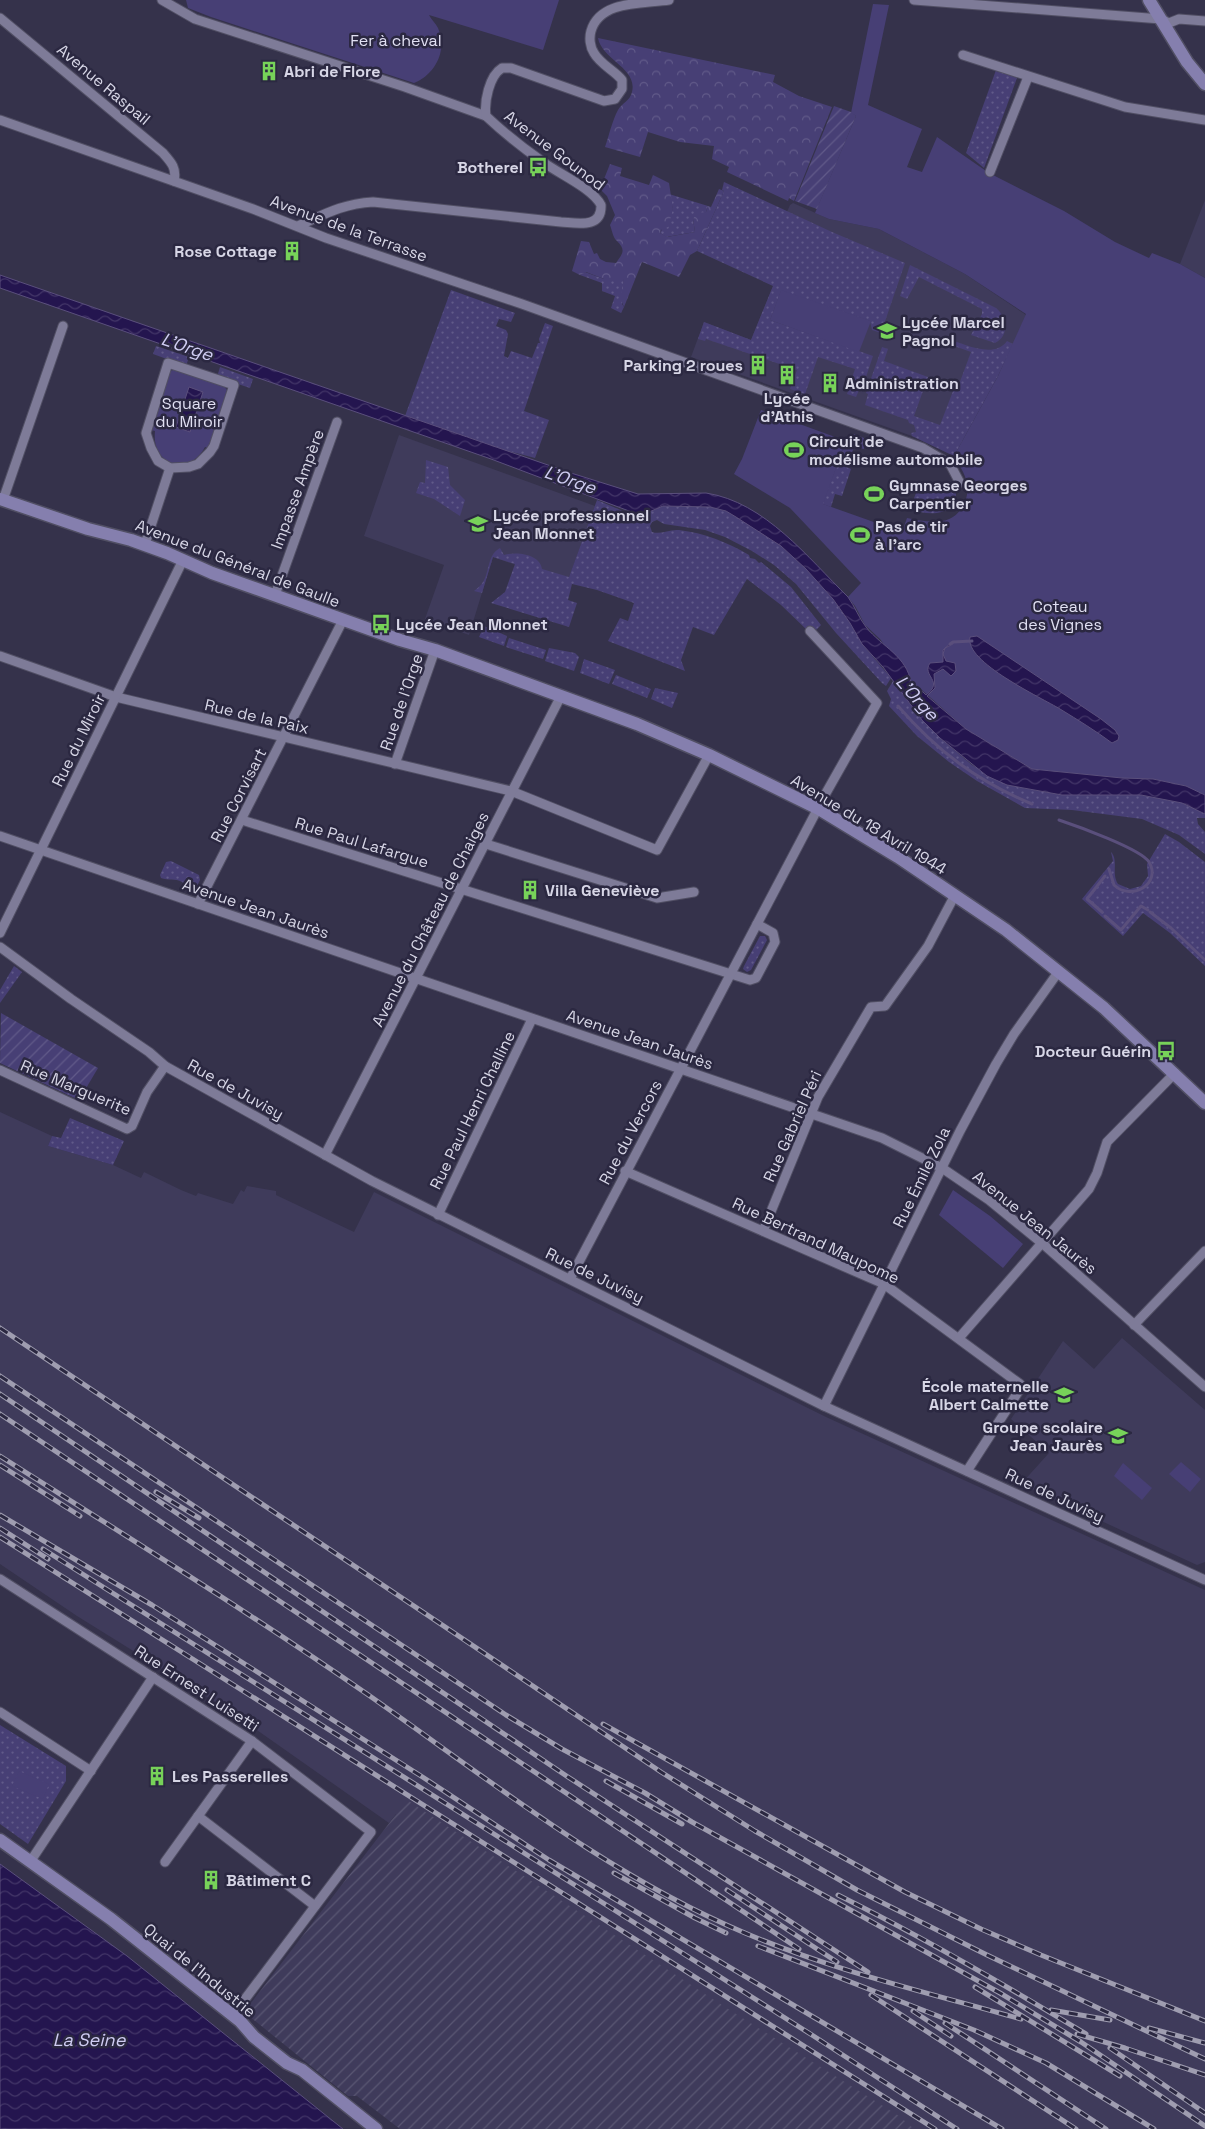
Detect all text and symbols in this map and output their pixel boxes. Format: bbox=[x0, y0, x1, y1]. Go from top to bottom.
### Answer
park label: Fer à cheval bbox=[350, 30, 442, 51]
street label: Avenue Raspail bbox=[53, 39, 155, 130]
building icon: Abri de Flore bbox=[258, 60, 280, 82]
place label: Abri de Flore bbox=[284, 61, 380, 82]
street label: Avenue Gounod bbox=[500, 106, 609, 195]
bus stop icon: Botherel bbox=[527, 156, 549, 178]
place label: Botherel bbox=[457, 157, 523, 178]
street label: Avenue de la Terrasse bbox=[267, 190, 430, 267]
building icon: Rose Cottage bbox=[281, 240, 303, 262]
place label: Rose Cottage bbox=[174, 241, 277, 262]
place label: Lycée Marcel Pagnol bbox=[902, 312, 1005, 351]
school or university icon: Lycée Marcel Pagnol bbox=[876, 320, 898, 342]
water label: L'Orge bbox=[158, 327, 217, 366]
building icon: Parking 2 roues bbox=[747, 354, 769, 376]
place label: Parking 2 roues bbox=[624, 355, 743, 376]
building icon: Lycée d'Athis bbox=[776, 364, 798, 386]
building icon: Administration bbox=[819, 372, 841, 394]
place label: Administration bbox=[845, 373, 959, 394]
place label: Lycée d'Athis bbox=[760, 388, 814, 427]
park label: Square du Miroir bbox=[155, 393, 223, 432]
street label: Impasse Ampère bbox=[266, 426, 329, 552]
place label: Circuit de modélisme automobile bbox=[809, 431, 983, 470]
sports icon: Circuit de modélisme automobile bbox=[783, 439, 805, 461]
water label: L'Orge bbox=[541, 460, 600, 499]
place label: Gymnase Georges Carpentier bbox=[889, 475, 1027, 514]
sports icon: Gymnase Georges Carpentier bbox=[863, 483, 885, 505]
place label: Lycée professionnel Jean Monnet bbox=[493, 505, 649, 544]
school or university icon: Lycée professionnel Jean Monnet bbox=[467, 513, 489, 535]
street label: Avenue du Général de Gaulle bbox=[132, 515, 343, 612]
place label: Pas de tir à l'arc bbox=[875, 516, 948, 555]
sports icon: Pas de tir à l'arc bbox=[849, 524, 871, 546]
park label: Coteau des Vignes bbox=[1018, 596, 1102, 635]
bus stop icon: Lycée Jean Monnet bbox=[370, 613, 392, 635]
place label: Lycée Jean Monnet bbox=[396, 614, 548, 635]
street label: Rue de l'Orge bbox=[375, 651, 428, 753]
water label: L'Orge bbox=[891, 670, 945, 726]
street label: Rue du Miroir bbox=[47, 690, 110, 790]
street label: Rue de la Paix bbox=[203, 694, 311, 739]
street label: Rue Corvisart bbox=[206, 744, 271, 846]
street label: Avenue du 18 Avril 1944 bbox=[787, 770, 951, 879]
street label: Avenue du Château de Chaiges bbox=[367, 808, 494, 1030]
street label: Rue Paul Lafargue bbox=[293, 812, 431, 873]
street label: Avenue Jean Jaurès bbox=[180, 874, 332, 943]
building icon: Villa Geneviève bbox=[519, 879, 541, 901]
place label: Villa Geneviève bbox=[545, 880, 659, 901]
street label: Avenue Jean Jaurès bbox=[564, 1005, 716, 1074]
street label: Rue Paul Henri Challine bbox=[425, 1027, 520, 1193]
bus stop icon: Docteur Guérin bbox=[1155, 1040, 1177, 1062]
place label: Docteur Guérin bbox=[1035, 1041, 1151, 1062]
street label: Rue de Juvisy bbox=[184, 1054, 288, 1125]
street label: Rue Marguerite bbox=[17, 1055, 134, 1120]
street label: Rue Gabriel Péri bbox=[759, 1067, 826, 1185]
street label: Rue du Vercors bbox=[594, 1076, 667, 1188]
street label: Rue Émile Zola bbox=[888, 1123, 955, 1231]
street label: Avenue Jean Jaurès bbox=[968, 1166, 1101, 1279]
street label: Rue Bertrand Maupome bbox=[729, 1192, 903, 1288]
street label: Rue de Juvisy bbox=[542, 1243, 647, 1308]
place label: École maternelle Albert Calmette bbox=[922, 1376, 1049, 1415]
school or university icon: École maternelle Albert Calmette bbox=[1053, 1384, 1075, 1406]
place label: Groupe scolaire Jean Jaurès bbox=[983, 1417, 1103, 1456]
school or university icon: Groupe scolaire Jean Jaurès bbox=[1107, 1425, 1129, 1447]
street label: Rue de Juvisy bbox=[1002, 1463, 1108, 1528]
street label: Rue Ernest Luisetti bbox=[131, 1640, 263, 1737]
building icon: Les Passerelles bbox=[146, 1765, 168, 1787]
place label: Les Passerelles bbox=[172, 1766, 288, 1787]
building icon: Bâtiment C bbox=[200, 1869, 222, 1891]
place label: Bâtiment C bbox=[226, 1870, 311, 1891]
street label: Quai de l'Industrie bbox=[139, 1919, 260, 2022]
water label: La Seine bbox=[53, 2028, 127, 2051]

